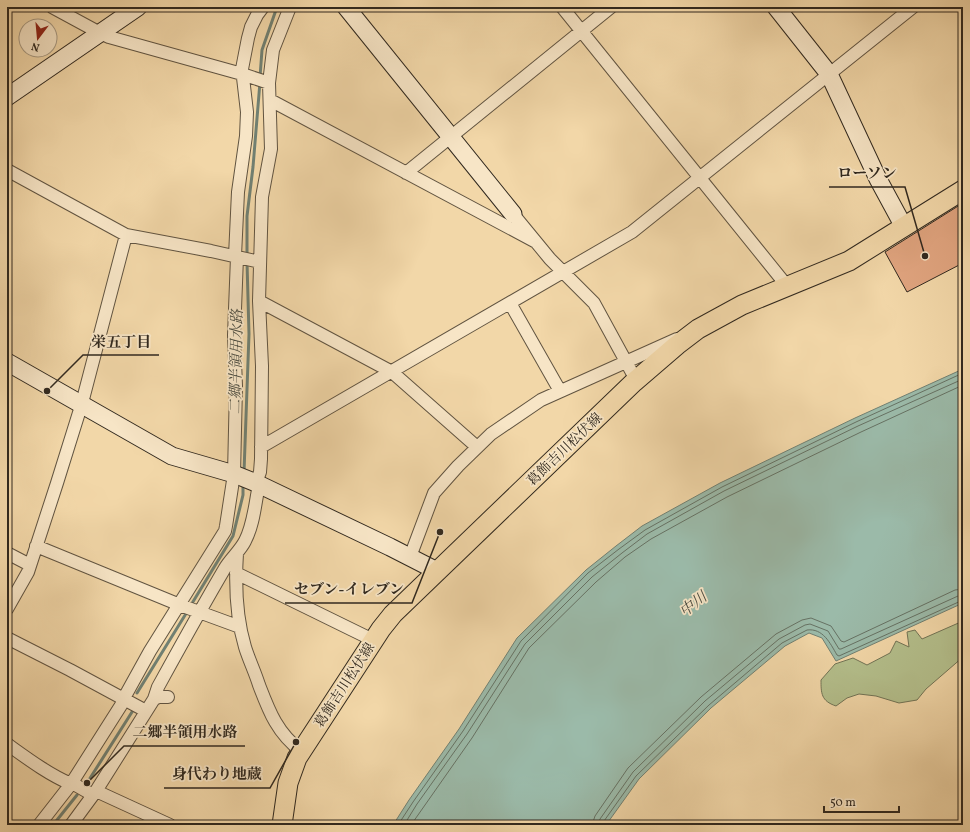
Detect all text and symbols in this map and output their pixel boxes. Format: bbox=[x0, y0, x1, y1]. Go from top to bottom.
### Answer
north arrow bbox=[18, 18, 58, 58]
text: N bbox=[30, 38, 42, 54]
callout: ローソン bbox=[829, 160, 905, 187]
text: ローソン bbox=[837, 164, 897, 185]
water label: 二郷半領用水路 bbox=[226, 308, 249, 415]
callout: 栄五丁目 bbox=[83, 328, 159, 355]
text: 栄五丁目 bbox=[91, 333, 151, 354]
street label: 葛飾吉川松伏線 bbox=[523, 409, 607, 491]
callout: セブン-イレブン bbox=[285, 576, 412, 603]
text: セブン-イレブン bbox=[294, 580, 404, 601]
water label: 中川 bbox=[676, 586, 714, 623]
street label: 葛飾吉川松伏線 bbox=[311, 640, 380, 732]
callout: 二郷半領用水路 bbox=[124, 719, 245, 746]
text: 二郷半領用水路 bbox=[132, 723, 238, 744]
callout: 身代わり地蔵 bbox=[164, 761, 270, 788]
text: 身代わり地蔵 bbox=[172, 765, 262, 786]
scale bar bbox=[824, 788, 899, 814]
text: 50 m bbox=[830, 795, 856, 811]

